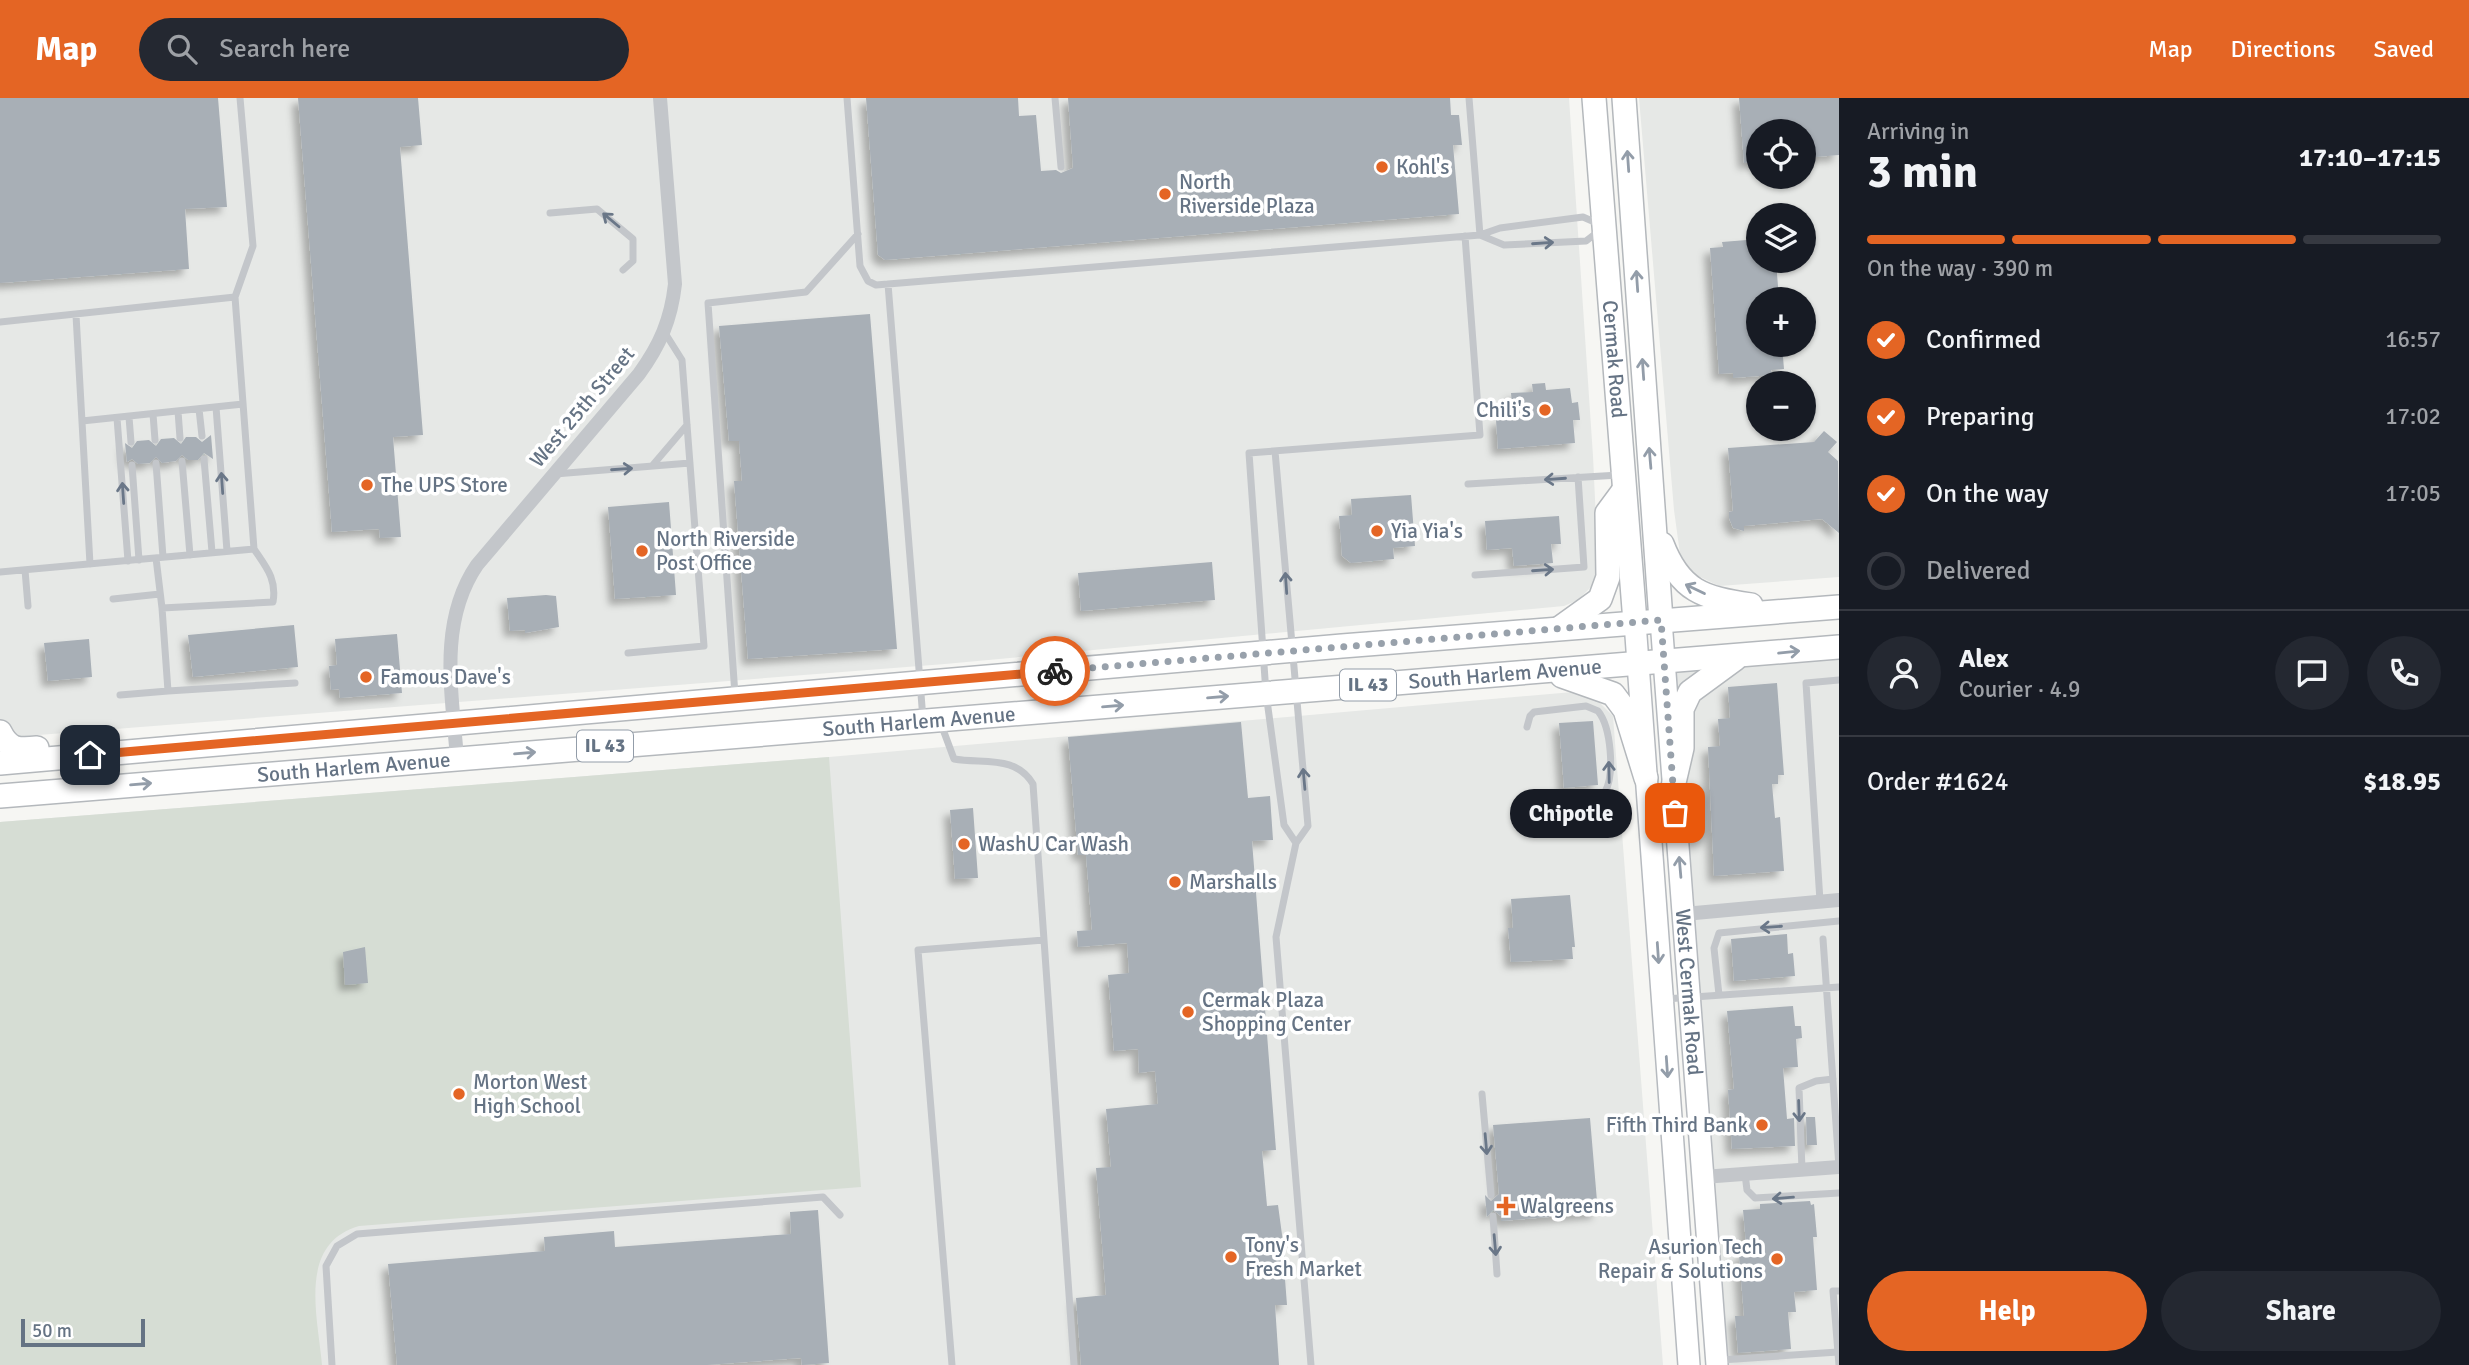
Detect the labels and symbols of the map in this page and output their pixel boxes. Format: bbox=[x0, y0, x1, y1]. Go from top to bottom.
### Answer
one-way arrow bbox=[1622, 150, 1635, 173]
place label: Kohl's bbox=[1396, 154, 1450, 180]
marker: Kohl's bbox=[1374, 159, 1390, 175]
place label: North Riverside Plaza bbox=[1179, 169, 1315, 219]
marker: North Riverside Plaza bbox=[1157, 186, 1173, 202]
one-way arrow bbox=[602, 213, 620, 228]
one-way arrow bbox=[1532, 236, 1554, 249]
one-way arrow bbox=[1630, 270, 1643, 293]
street label: Cermak Road bbox=[1597, 299, 1632, 419]
street label: West 25th Street bbox=[524, 341, 640, 473]
one-way arrow bbox=[1636, 358, 1649, 381]
place label: Chili's bbox=[1476, 397, 1531, 423]
marker: Chili's bbox=[1537, 402, 1553, 418]
one-way arrow bbox=[1643, 447, 1656, 469]
one-way arrow bbox=[610, 462, 633, 475]
one-way arrow bbox=[215, 472, 228, 495]
place label: The UPS Store bbox=[381, 472, 508, 498]
one-way arrow bbox=[1544, 473, 1567, 486]
marker: The UPS Store bbox=[359, 477, 375, 493]
one-way arrow bbox=[116, 482, 129, 505]
place label: Yia Yia's bbox=[1391, 518, 1463, 544]
marker: Yia Yia's bbox=[1369, 523, 1385, 539]
place label: North Riverside Post Office bbox=[656, 526, 795, 576]
marker: North Riverside Post Office bbox=[634, 543, 650, 559]
one-way arrow bbox=[1531, 563, 1554, 576]
one-way arrow bbox=[1280, 572, 1293, 595]
one-way arrow bbox=[1685, 582, 1706, 595]
courier bbox=[1020, 636, 1090, 706]
one-way arrow bbox=[1777, 645, 1800, 658]
street label: South Harlem Avenue bbox=[1407, 653, 1603, 695]
place label: Famous Dave's bbox=[380, 664, 511, 690]
marker: Famous Dave's bbox=[358, 669, 374, 685]
road number: IL 43 bbox=[1340, 670, 1396, 700]
one-way arrow bbox=[1206, 690, 1229, 703]
one-way arrow bbox=[1101, 699, 1124, 712]
street label: South Harlem Avenue bbox=[821, 701, 1017, 742]
pin bbox=[60, 725, 120, 785]
road number: IL 43 bbox=[577, 730, 633, 762]
one-way arrow bbox=[513, 746, 536, 759]
street label: South Harlem Avenue bbox=[256, 747, 451, 788]
one-way arrow bbox=[1602, 761, 1615, 784]
one-way arrow bbox=[1297, 768, 1310, 791]
one-way arrow bbox=[129, 777, 152, 790]
pin bbox=[1645, 783, 1705, 843]
callout: Chipotle bbox=[1510, 788, 1633, 838]
place label: WashU Car Wash bbox=[978, 831, 1129, 857]
marker: WashU Car Wash bbox=[956, 836, 972, 852]
one-way arrow bbox=[1673, 856, 1686, 879]
place label: Marshalls bbox=[1189, 869, 1277, 895]
marker: Marshalls bbox=[1167, 874, 1183, 890]
street label: West Cermak Road bbox=[1670, 908, 1708, 1076]
one-way arrow bbox=[1760, 921, 1783, 934]
one-way arrow bbox=[1652, 941, 1665, 963]
place label: Cermak Plaza Shopping Center bbox=[1202, 987, 1351, 1037]
marker: Cermak Plaza Shopping Center bbox=[1180, 1004, 1196, 1020]
one-way arrow bbox=[1661, 1056, 1674, 1078]
place label: Morton West High School bbox=[473, 1069, 587, 1119]
marker: Morton West High School bbox=[451, 1086, 467, 1102]
one-way arrow bbox=[1792, 1100, 1805, 1123]
place label: Fifth Third Bank bbox=[1606, 1112, 1748, 1138]
marker: Fifth Third Bank bbox=[1754, 1117, 1770, 1133]
one-way arrow bbox=[1480, 1132, 1493, 1155]
one-way arrow bbox=[1773, 1192, 1795, 1205]
place label: Walgreens bbox=[1520, 1193, 1614, 1219]
marker: Walgreens bbox=[1498, 1198, 1514, 1214]
place label: Tony's Fresh Market bbox=[1245, 1232, 1362, 1282]
one-way arrow bbox=[1489, 1233, 1502, 1256]
place label: Asurion Tech Repair & Solutions bbox=[1598, 1234, 1763, 1284]
marker: Tony's Fresh Market bbox=[1223, 1249, 1239, 1265]
marker: Asurion Tech Repair & Solutions bbox=[1769, 1251, 1785, 1267]
scale bar bbox=[21, 1316, 145, 1348]

